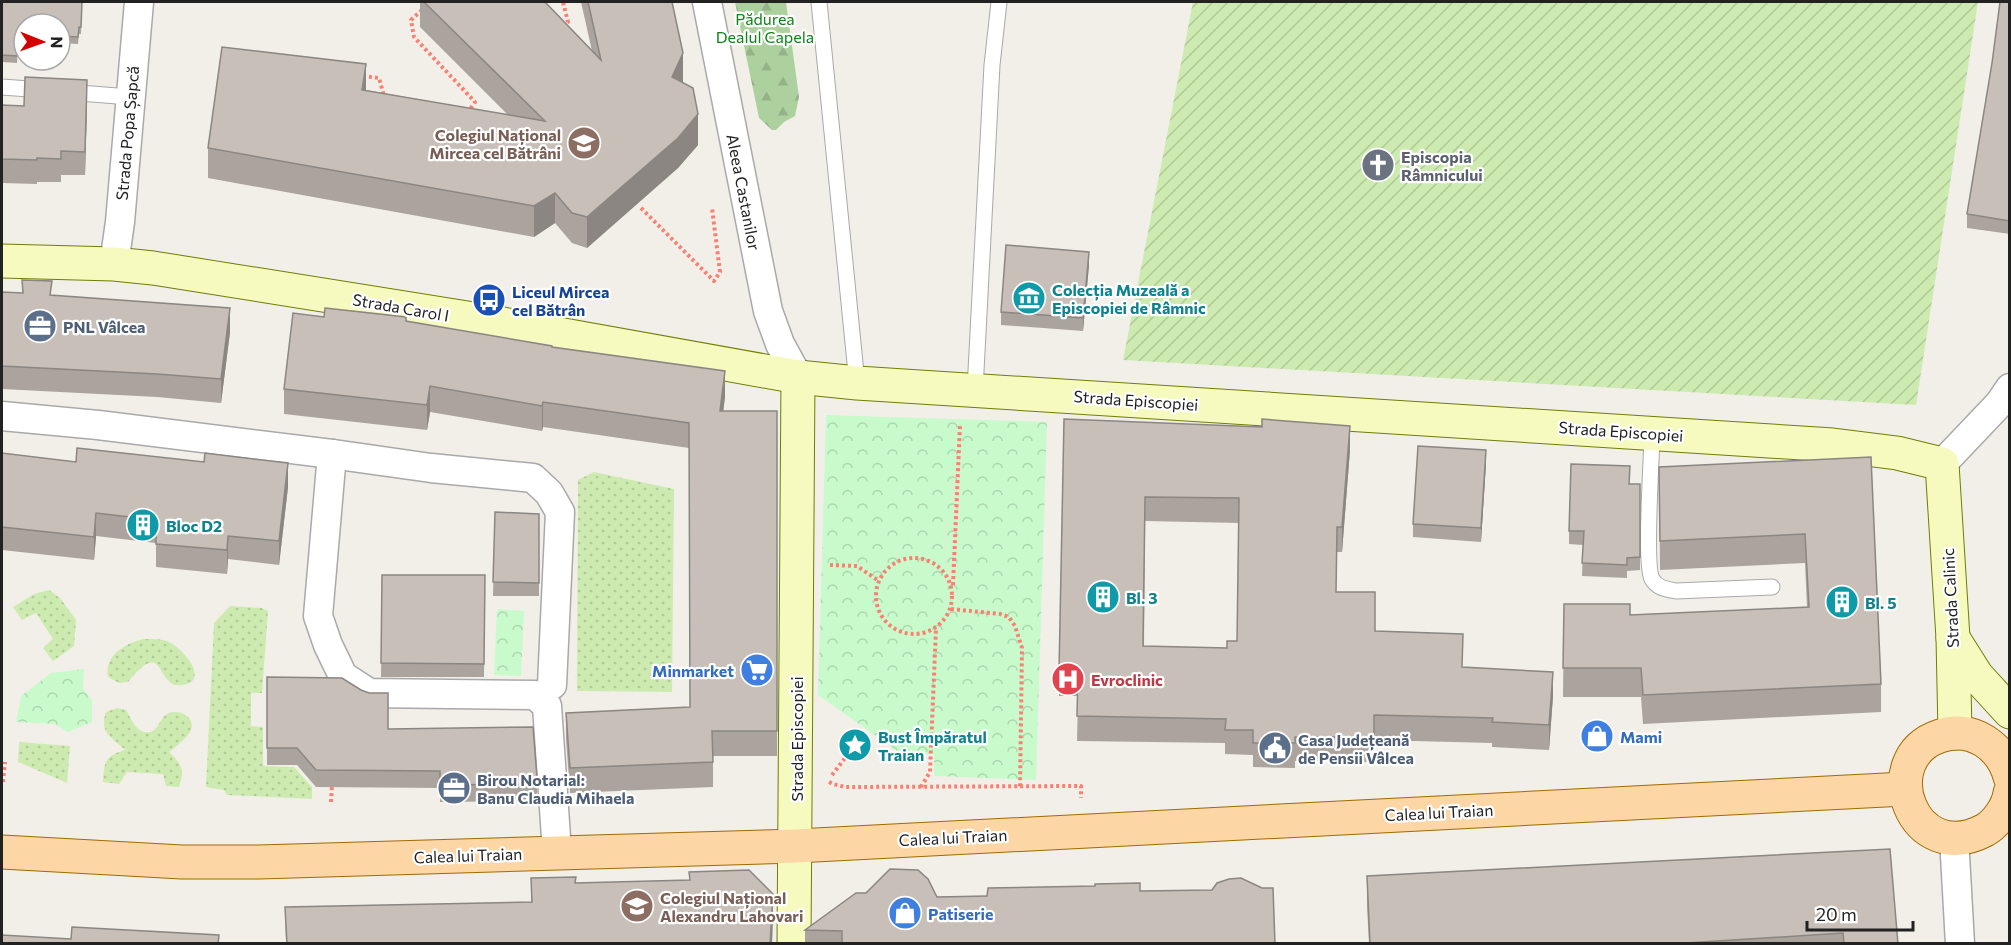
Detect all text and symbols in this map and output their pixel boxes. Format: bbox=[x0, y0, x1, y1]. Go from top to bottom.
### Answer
park label: Pădurea Dealul Capela bbox=[716, 9, 814, 46]
north arrow bbox=[12, 12, 72, 72]
text: N bbox=[48, 36, 67, 48]
street label: Strada Popa Șapcă bbox=[112, 65, 144, 201]
place label: Colegiul Național Mircea cel Bătrâni bbox=[429, 125, 561, 162]
school or university icon: Colegiul Național Mircea cel Bătrâni bbox=[566, 125, 602, 161]
street label: Aleea Castanilor bbox=[723, 132, 765, 252]
church icon: Episcopia Râmnicului bbox=[1360, 147, 1396, 183]
place label: Episcopia Râmnicului bbox=[1401, 147, 1483, 184]
museum icon: Colecția Muzeală a Episcopiei de Râmnic bbox=[1011, 280, 1047, 316]
place label: Colecția Muzeală a Episcopiei de Râmnic bbox=[1052, 280, 1206, 317]
bus stop icon: Liceul Mircea cel Bătrân bbox=[471, 282, 507, 318]
place label: Liceul Mircea cel Bătrân bbox=[512, 282, 609, 319]
street label: Strada Carol I bbox=[351, 289, 451, 325]
office icon: PNL Vâlcea bbox=[22, 308, 58, 344]
place label: PNL Vâlcea bbox=[63, 317, 146, 336]
street label: Strada Episcopiei bbox=[1073, 386, 1199, 414]
street label: Strada Episcopiei bbox=[1558, 417, 1684, 445]
building icon: Bloc D2 bbox=[125, 507, 161, 543]
place label: Bloc D2 bbox=[166, 516, 222, 535]
street label: Strada Calinic bbox=[1938, 548, 1962, 648]
building icon: Bl. 3 bbox=[1085, 579, 1121, 615]
building icon: Bl. 5 bbox=[1824, 584, 1860, 620]
place label: Bl. 3 bbox=[1126, 588, 1158, 607]
place label: Bl. 5 bbox=[1865, 593, 1897, 612]
supermarket icon: Minmarket bbox=[739, 652, 775, 688]
place label: Minmarket bbox=[652, 661, 734, 680]
hospital icon: Evroclinic bbox=[1050, 661, 1086, 697]
place label: Evroclinic bbox=[1091, 670, 1163, 689]
street label: Strada Episcopiei bbox=[787, 676, 806, 802]
shop icon: Mami bbox=[1579, 718, 1615, 754]
place icon: Bust Împăratul Traian bbox=[837, 727, 873, 763]
place label: Bust Împăratul Traian bbox=[878, 727, 987, 764]
place label: Mami bbox=[1620, 727, 1662, 746]
public building icon: Casa Județeană de Pensii Vâlcea bbox=[1257, 730, 1293, 766]
place label: Casa Județeană de Pensii Vâlcea bbox=[1298, 730, 1414, 767]
office icon: Birou Notarial: Banu Claudia Mihaela bbox=[436, 770, 472, 806]
place label: Birou Notarial: Banu Claudia Mihaela bbox=[477, 770, 634, 807]
street label: Calea lui Traian bbox=[1384, 800, 1494, 824]
street label: Calea lui Traian bbox=[898, 825, 1008, 849]
street label: Calea lui Traian bbox=[413, 844, 523, 866]
school or university icon: Colegiul Național Alexandru Lahovari bbox=[619, 888, 655, 924]
place label: Colegiul Național Alexandru Lahovari bbox=[660, 888, 803, 925]
scale bar bbox=[1807, 894, 1914, 932]
shop icon: Patiserie bbox=[887, 895, 923, 931]
text: 20 m bbox=[1816, 903, 1857, 925]
place label: Patiserie bbox=[928, 904, 993, 923]

